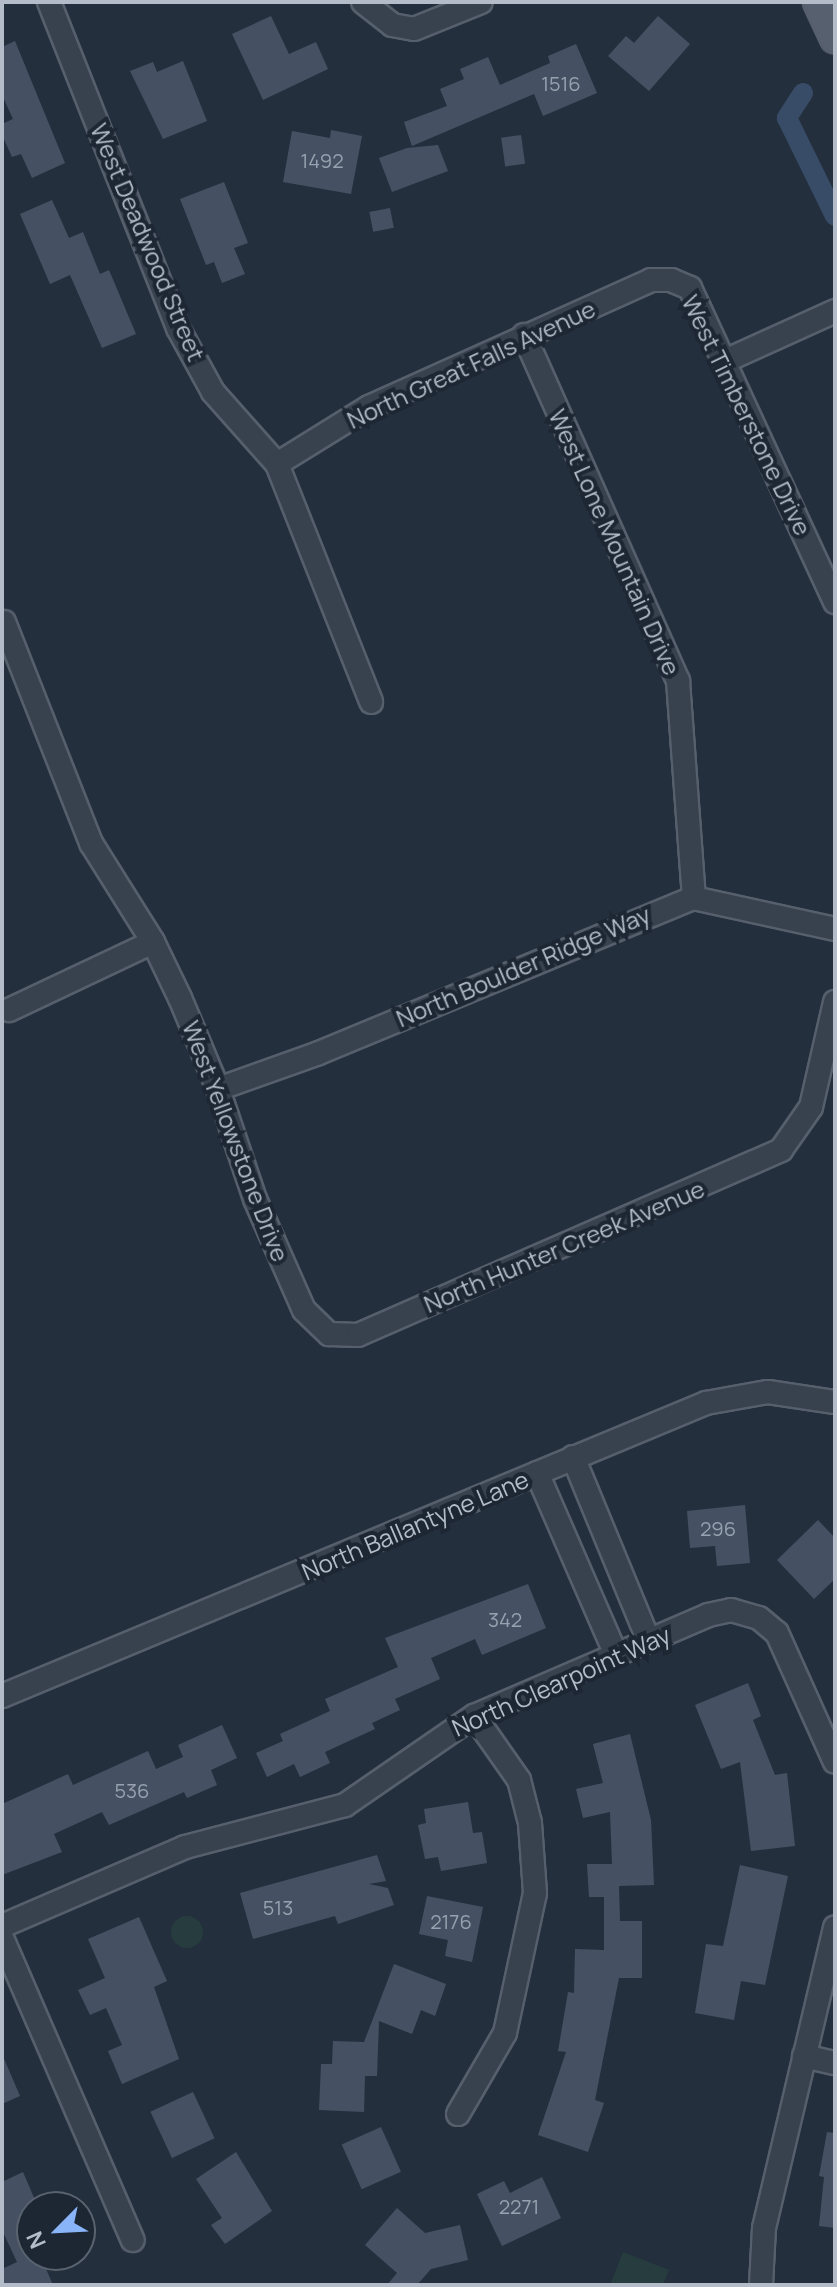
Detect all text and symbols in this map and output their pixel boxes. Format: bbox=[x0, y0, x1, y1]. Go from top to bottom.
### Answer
house number: 1516 bbox=[541, 71, 581, 95]
street label: West Deadwood Street bbox=[85, 119, 211, 365]
house number: 1492 bbox=[300, 148, 344, 172]
street label: West Timberstone Drive bbox=[676, 290, 818, 540]
street label: North Great Falls Avenue bbox=[342, 294, 600, 434]
street label: West Lone Mountain Drive bbox=[543, 405, 687, 679]
street label: North Boulder Ridge Way bbox=[392, 899, 654, 1033]
street label: West Yellowstone Drive bbox=[177, 1017, 295, 1265]
street label: North Hunter Creek Avenue bbox=[419, 1174, 709, 1318]
street label: North Ballantyne Lane bbox=[297, 1464, 533, 1586]
house number: 296 bbox=[700, 1516, 736, 1540]
house number: 342 bbox=[488, 1607, 522, 1631]
street label: North Clearpoint Way bbox=[447, 1620, 675, 1742]
house number: 536 bbox=[114, 1778, 150, 1802]
house number: 513 bbox=[263, 1895, 293, 1919]
house number: 2176 bbox=[430, 1909, 472, 1933]
north arrow bbox=[16, 2191, 96, 2271]
house number: 2271 bbox=[499, 2194, 539, 2218]
text: N bbox=[19, 2227, 53, 2253]

